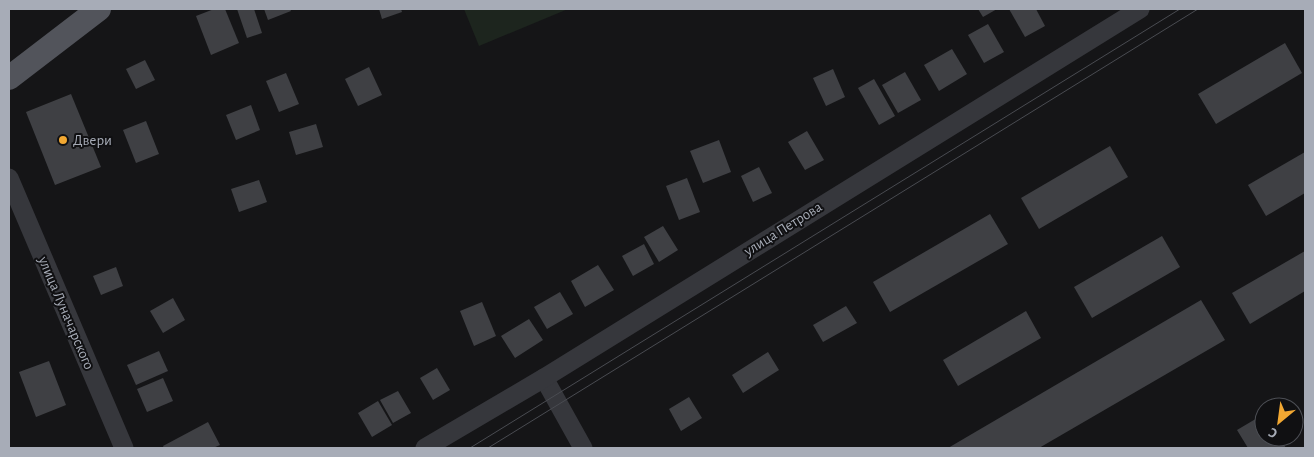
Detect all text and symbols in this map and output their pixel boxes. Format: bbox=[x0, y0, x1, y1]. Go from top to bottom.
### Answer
place label: Двери bbox=[73, 133, 112, 148]
marker: Двери bbox=[57, 134, 69, 146]
street label: улица Петрова bbox=[741, 199, 825, 259]
street label: улица Луначарского bbox=[35, 253, 97, 372]
north arrow bbox=[1254, 397, 1304, 447]
text: С bbox=[1266, 424, 1280, 440]

